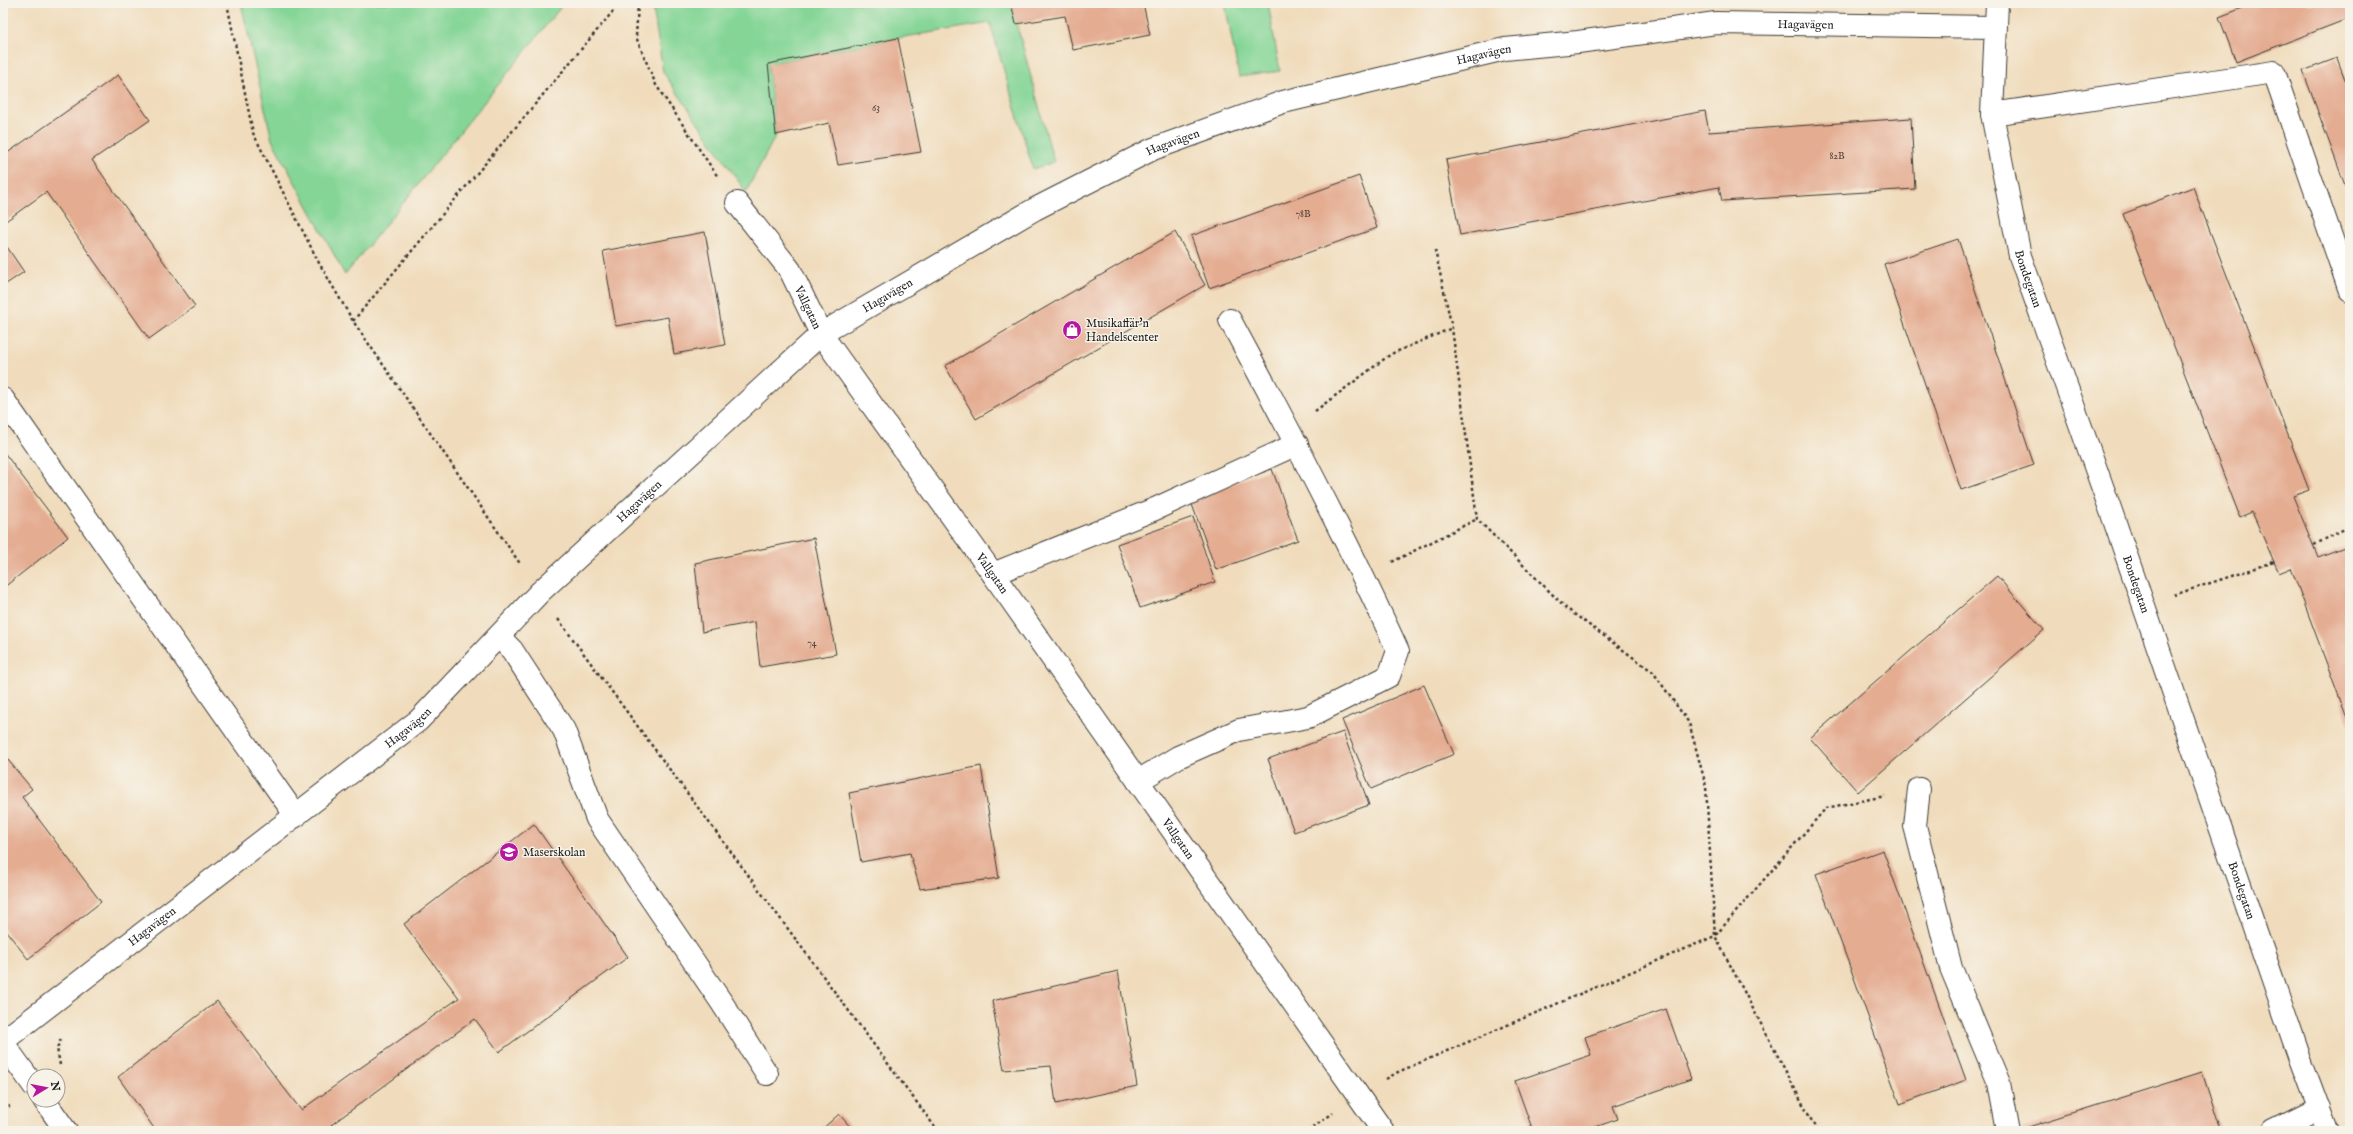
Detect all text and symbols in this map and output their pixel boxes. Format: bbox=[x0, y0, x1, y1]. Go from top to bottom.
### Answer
street label: Hagavägen bbox=[1777, 17, 1834, 33]
street label: Hagavägen bbox=[1455, 41, 1513, 68]
house number: 63 bbox=[872, 102, 880, 115]
street label: Hagavägen bbox=[1143, 126, 1202, 159]
house number: 82B bbox=[1829, 150, 1845, 163]
house number: 78B bbox=[1295, 208, 1311, 221]
street label: Bondegatan bbox=[2011, 249, 2045, 310]
street label: Hagavägen bbox=[860, 275, 916, 316]
street label: Vallgatan bbox=[790, 283, 825, 332]
place label: Musikaffär'n Handelscenter bbox=[1086, 316, 1159, 345]
shop icon: Musikaffär'n Handelscenter bbox=[1061, 319, 1083, 341]
street label: Hagavägen bbox=[614, 477, 665, 526]
street label: Vallgatan bbox=[972, 550, 1012, 597]
street label: Bondegatan bbox=[2119, 553, 2153, 616]
house number: 74 bbox=[807, 637, 817, 650]
street label: Hagavägen bbox=[382, 704, 435, 752]
street label: Vallgatan bbox=[1158, 815, 1198, 863]
school or university icon: Maserskolan bbox=[498, 841, 520, 863]
place label: Maserskolan bbox=[523, 845, 586, 860]
street label: Bondegatan bbox=[2225, 860, 2259, 922]
street label: Hagavägen bbox=[125, 903, 179, 950]
north arrow bbox=[26, 1068, 66, 1108]
text: N bbox=[47, 1080, 63, 1093]

